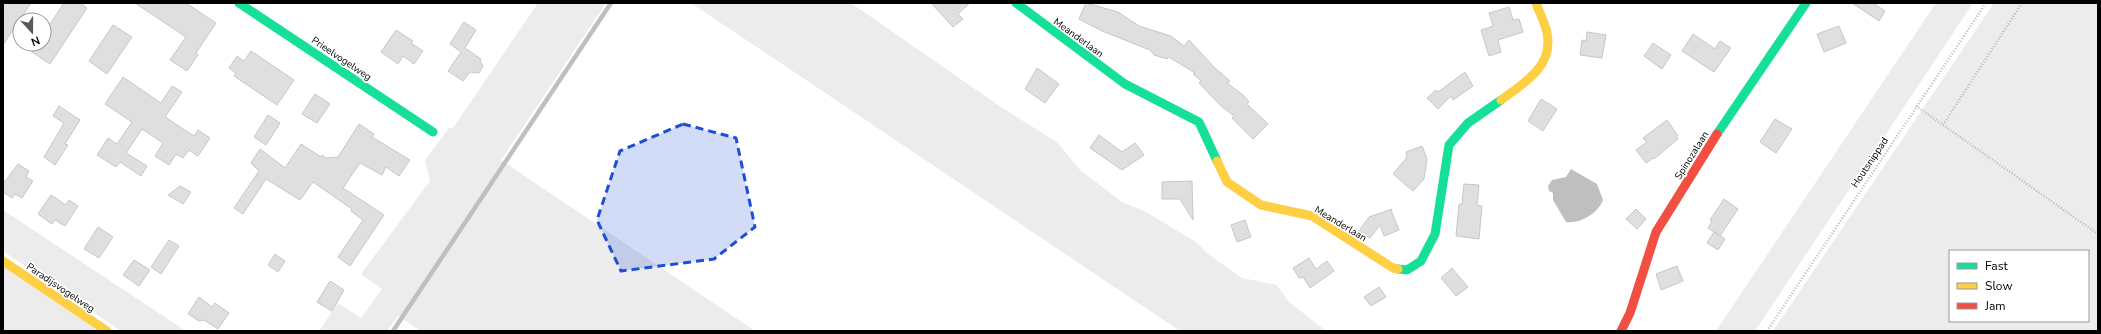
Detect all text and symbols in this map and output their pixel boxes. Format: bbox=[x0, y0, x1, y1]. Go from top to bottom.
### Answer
north arrow bbox=[12, 12, 52, 52]
street label: Meanderlaan bbox=[1051, 15, 1106, 61]
text: N bbox=[29, 32, 42, 49]
street label: Prieelvogelweg bbox=[309, 34, 374, 84]
street label: Spinozalaan bbox=[1671, 129, 1712, 182]
street label: Houtsnippad bbox=[1848, 135, 1892, 190]
street label: Meanderlaan bbox=[1312, 203, 1369, 245]
legend bbox=[1949, 250, 2089, 322]
text: Fast bbox=[1985, 258, 2008, 274]
street label: Paradijsvogelweg bbox=[24, 260, 97, 316]
text: Slow bbox=[1985, 278, 2013, 294]
text: Jam bbox=[1984, 298, 2006, 314]

